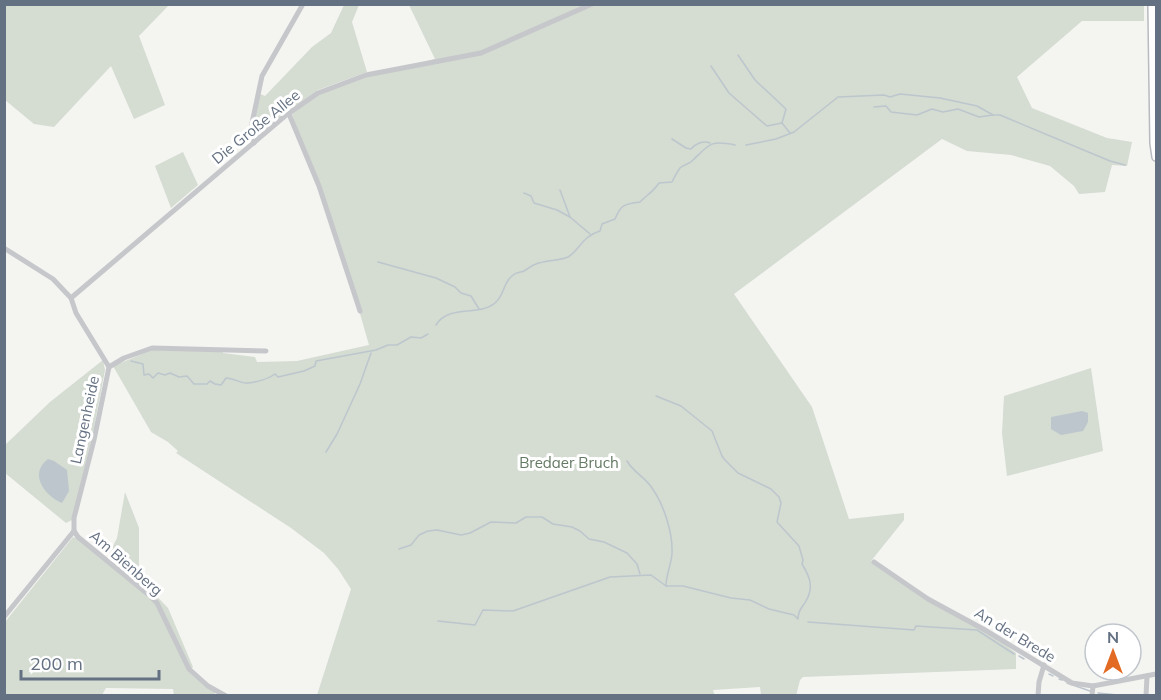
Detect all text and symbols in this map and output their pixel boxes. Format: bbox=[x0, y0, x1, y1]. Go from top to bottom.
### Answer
street label: Die Große Allee bbox=[208, 85, 304, 168]
street label: Langenheide bbox=[66, 374, 103, 466]
park label: Bredaer Bruch bbox=[519, 453, 619, 472]
street label: Am Bienberg bbox=[86, 526, 167, 599]
street label: An der Brede bbox=[971, 603, 1059, 666]
north arrow bbox=[1083, 622, 1143, 682]
text: N bbox=[1107, 627, 1119, 647]
scale bar bbox=[21, 643, 159, 681]
text: 200 m bbox=[30, 652, 83, 675]

